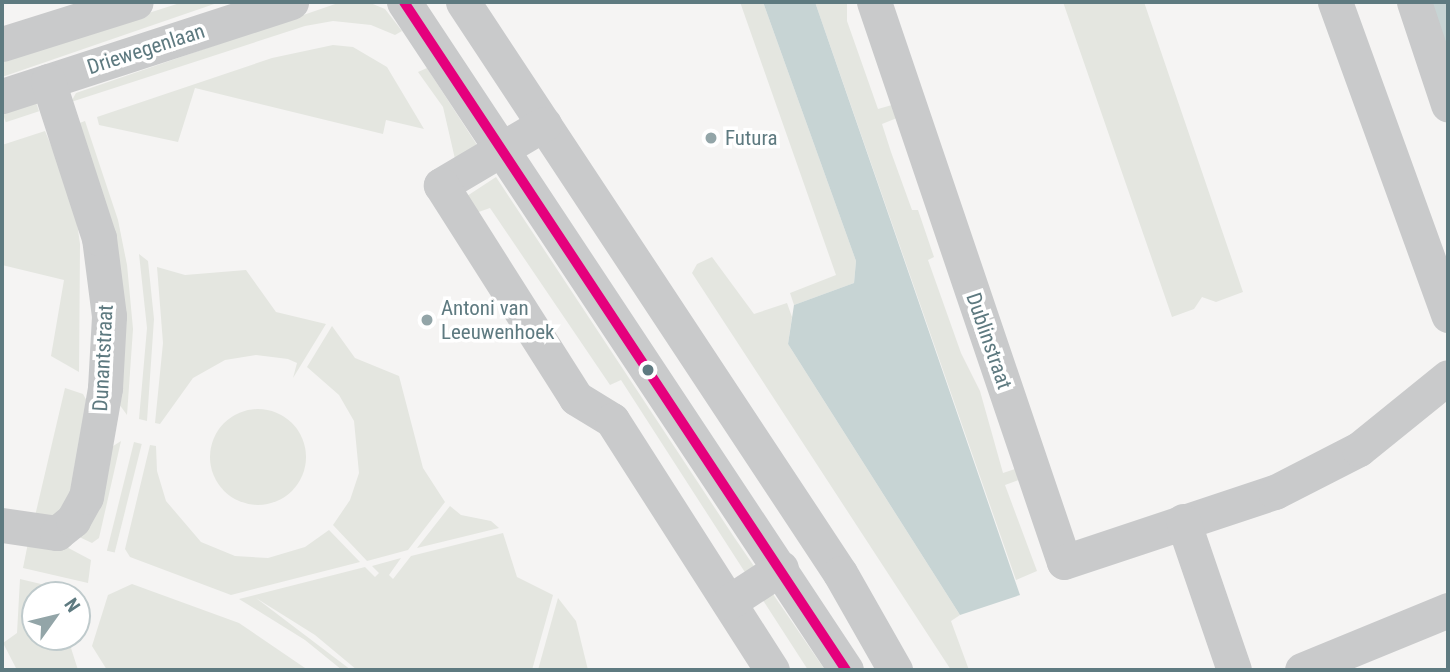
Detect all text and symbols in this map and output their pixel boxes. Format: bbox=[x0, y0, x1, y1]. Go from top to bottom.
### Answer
street label: Driewegenlaan bbox=[84, 18, 208, 80]
place label: Futura bbox=[725, 125, 777, 151]
marker: Futura bbox=[703, 130, 719, 146]
street label: Dublinstraat bbox=[961, 289, 1017, 393]
place label: Antoni van Leeuwenhoek bbox=[441, 295, 554, 345]
street label: Dunantstraat bbox=[88, 304, 118, 412]
marker: Antoni van Leeuwenhoek bbox=[419, 312, 435, 328]
unlabelled marker bbox=[641, 363, 655, 377]
north arrow bbox=[21, 581, 91, 651]
text: N bbox=[59, 594, 85, 616]

